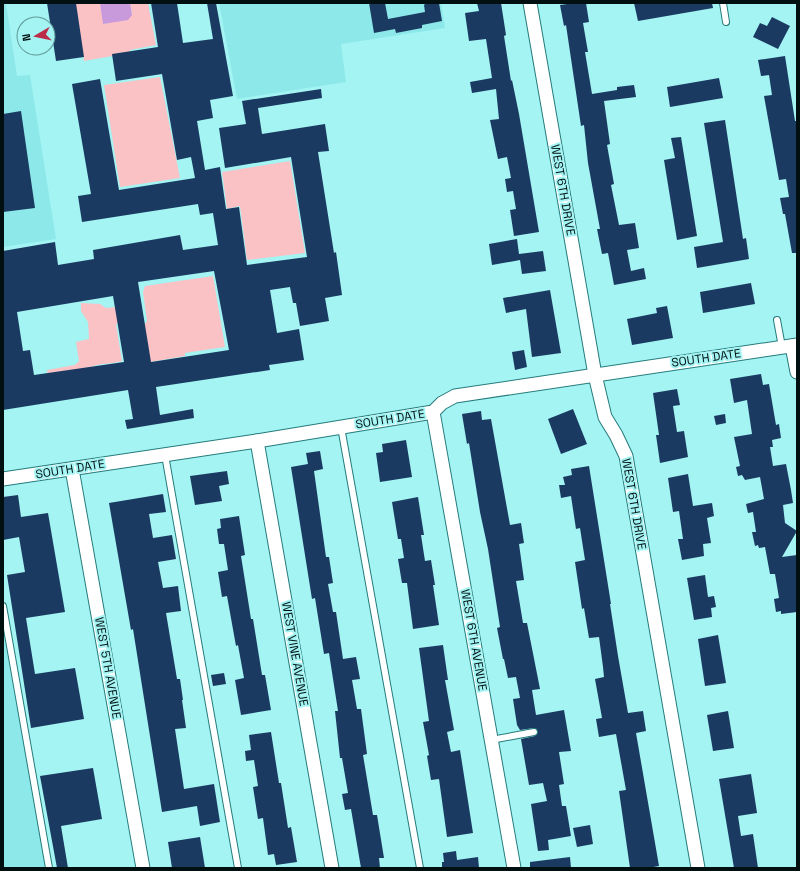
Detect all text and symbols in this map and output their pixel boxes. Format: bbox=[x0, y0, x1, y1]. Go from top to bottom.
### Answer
north arrow bbox=[16, 16, 56, 56]
text: N bbox=[19, 33, 34, 42]
street label: WEST 6TH DRIVE bbox=[547, 143, 579, 237]
street label: SOUTH DATE bbox=[670, 345, 742, 371]
street label: SOUTH DATE bbox=[354, 406, 426, 432]
street label: SOUTH DATE bbox=[34, 456, 106, 482]
street label: WEST 6TH DRIVE bbox=[618, 457, 650, 551]
street label: WEST 6TH AVENUE bbox=[457, 588, 491, 692]
street label: WEST VINE AVENUE bbox=[278, 601, 312, 708]
street label: WEST 5TH AVENUE bbox=[91, 616, 125, 720]

